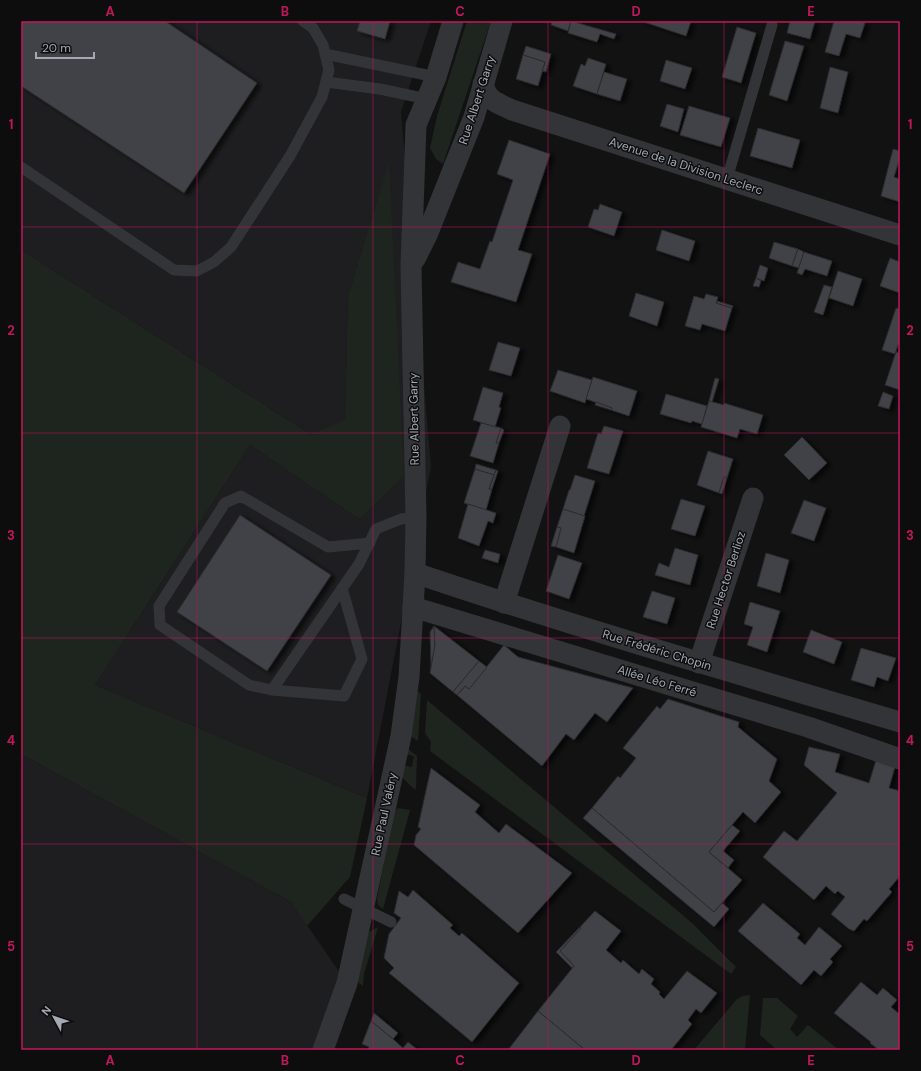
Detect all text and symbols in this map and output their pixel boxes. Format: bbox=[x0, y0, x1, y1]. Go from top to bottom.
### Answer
text: A bbox=[105, 3, 115, 20]
text: B bbox=[281, 3, 289, 20]
text: C bbox=[455, 3, 465, 20]
text: D bbox=[631, 3, 641, 20]
text: E bbox=[807, 3, 815, 20]
scale bar bbox=[36, 34, 94, 60]
text: 20 m bbox=[42, 40, 71, 56]
street label: Rue Albert Garry bbox=[455, 53, 499, 146]
text: 1 bbox=[9, 116, 13, 133]
text: 1 bbox=[908, 116, 912, 133]
street label: Avenue de la Division Leclerc bbox=[607, 134, 765, 198]
text: 2 bbox=[7, 322, 15, 339]
text: 2 bbox=[906, 322, 914, 339]
street label: Rue Albert Garry bbox=[405, 372, 423, 465]
text: 3 bbox=[7, 527, 15, 544]
text: 3 bbox=[906, 527, 914, 544]
street label: Rue Hector Berlioz bbox=[703, 529, 749, 631]
street label: Rue Frédéric Chopin bbox=[601, 626, 714, 674]
street label: Allée Léo Ferré bbox=[616, 661, 699, 701]
text: 4 bbox=[7, 732, 15, 749]
text: 4 bbox=[906, 732, 914, 749]
street label: Rue Paul Valéry bbox=[367, 771, 401, 857]
text: 5 bbox=[7, 938, 15, 955]
text: 5 bbox=[906, 938, 914, 955]
north arrow bbox=[34, 997, 74, 1037]
text: N bbox=[38, 1003, 54, 1018]
text: A bbox=[105, 1052, 115, 1069]
text: B bbox=[281, 1052, 289, 1069]
text: C bbox=[455, 1052, 465, 1069]
text: D bbox=[631, 1052, 641, 1069]
text: E bbox=[807, 1052, 815, 1069]

